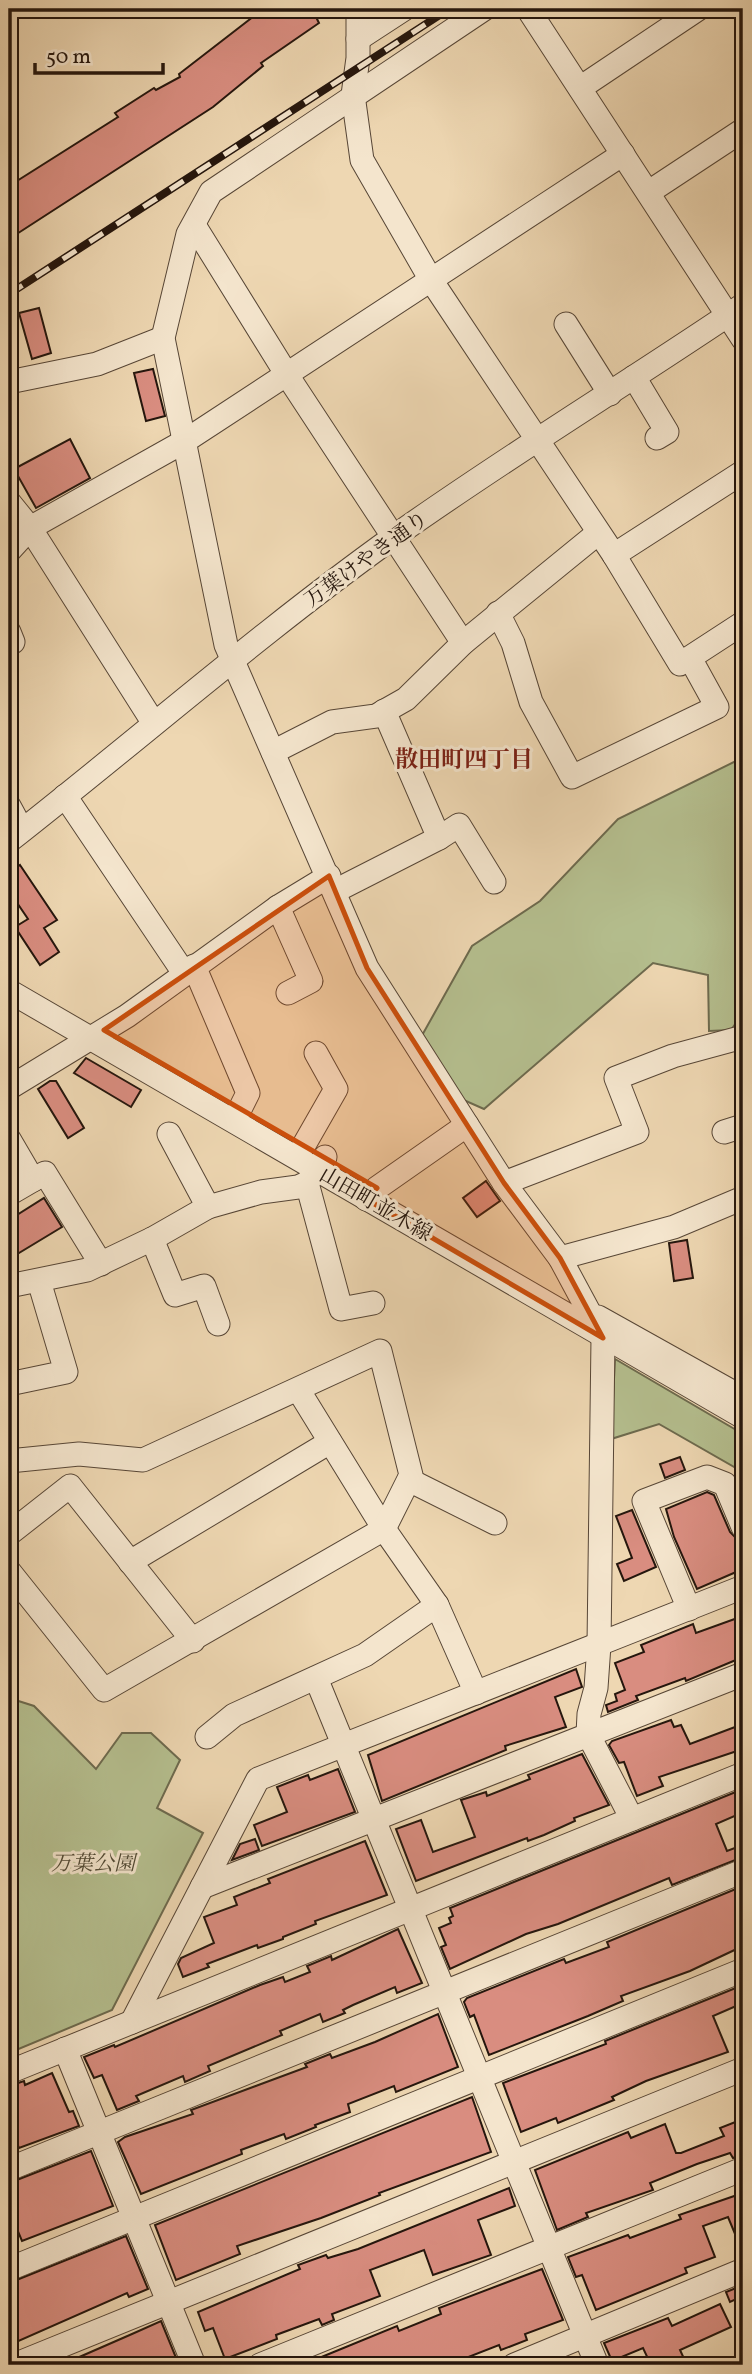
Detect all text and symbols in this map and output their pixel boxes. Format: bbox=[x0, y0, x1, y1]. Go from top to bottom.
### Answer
scale bar bbox=[35, 32, 163, 76]
text: 50 m bbox=[46, 43, 91, 72]
street label: 万葉けやき通り bbox=[299, 505, 435, 615]
district label: 散田町四丁目 bbox=[395, 745, 533, 777]
street label: 山田町並木線 bbox=[313, 1161, 437, 1249]
park label: 万葉公園 bbox=[51, 1850, 138, 1879]

